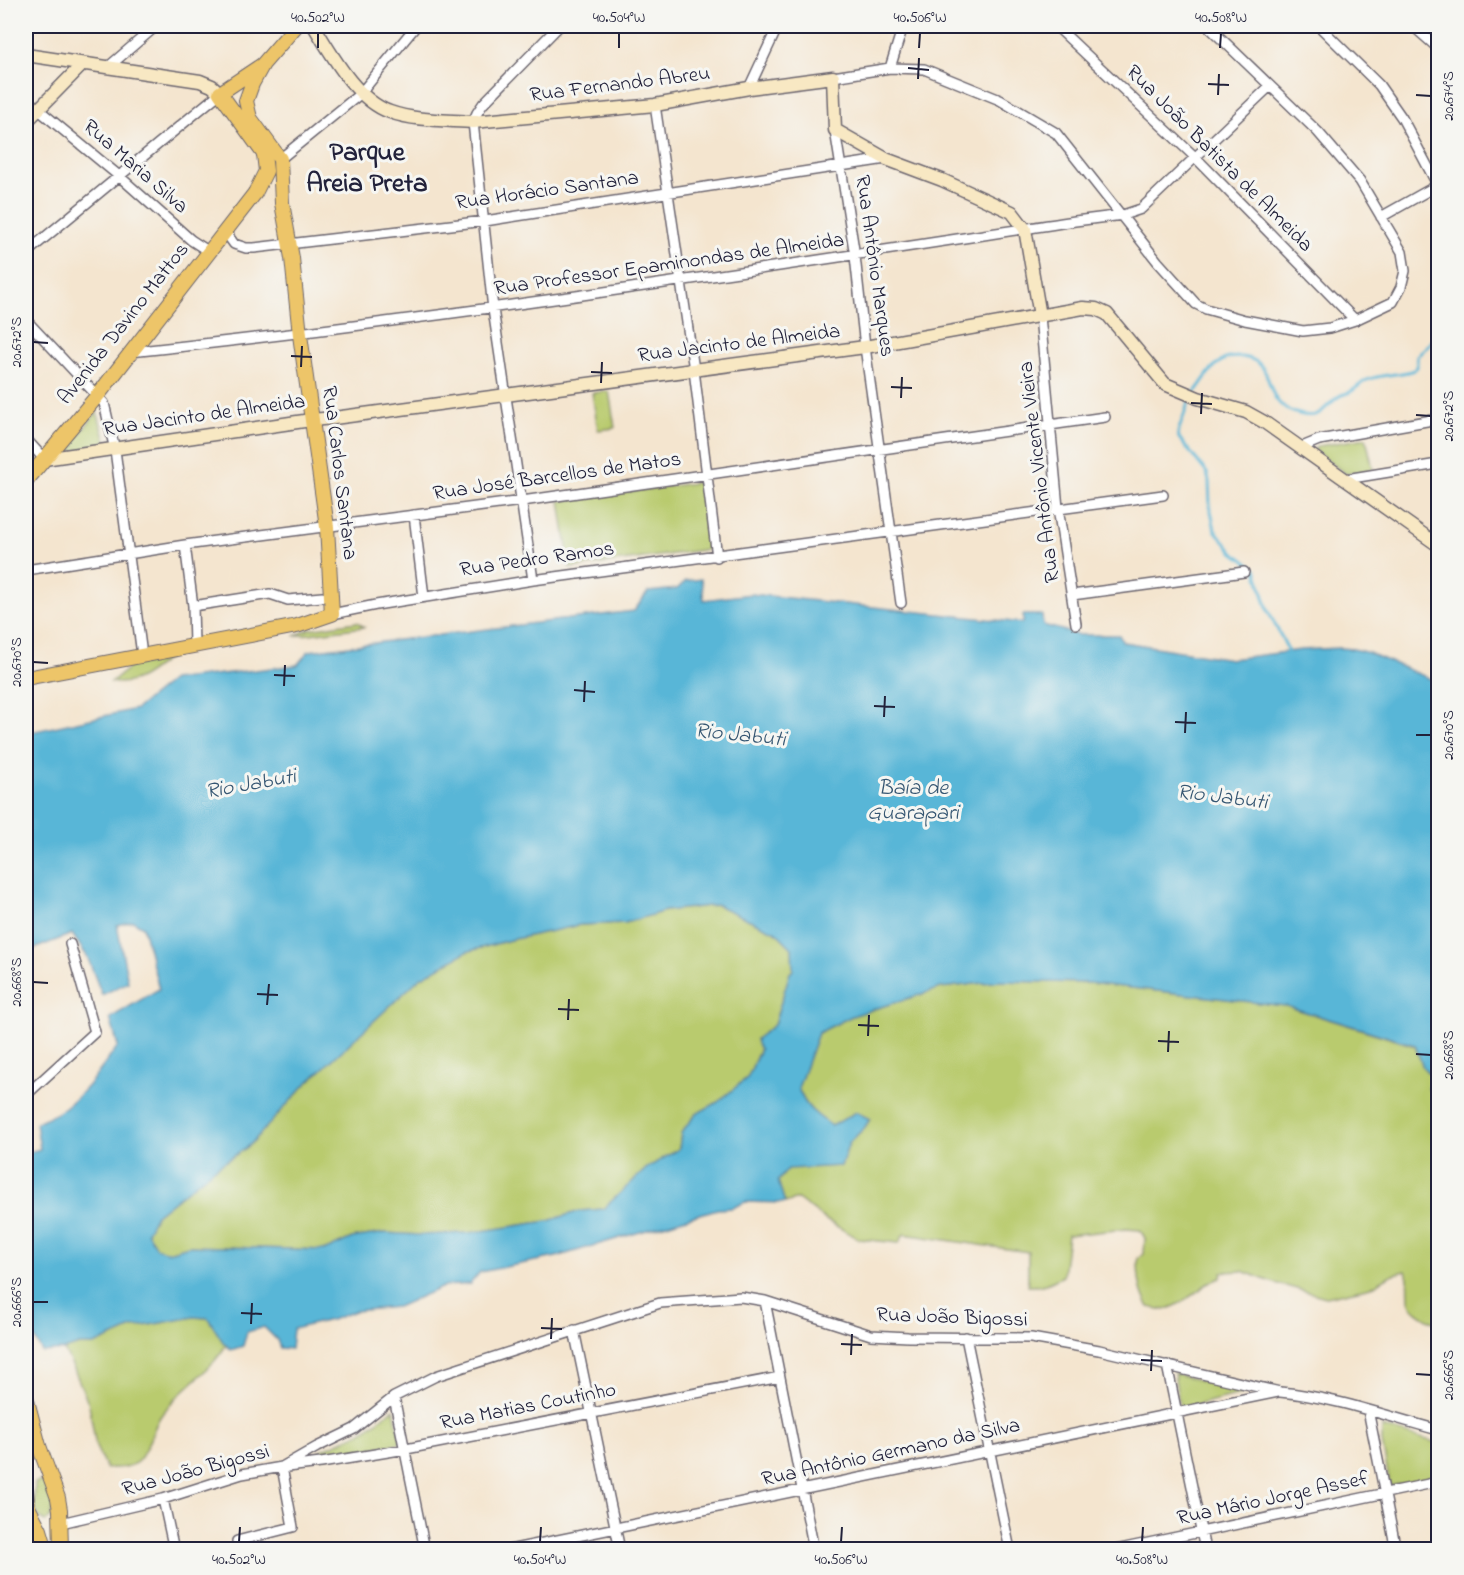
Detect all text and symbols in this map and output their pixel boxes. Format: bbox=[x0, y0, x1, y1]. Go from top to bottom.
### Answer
text: 40.502°W bbox=[291, 7, 345, 29]
text: 40.504°W bbox=[593, 7, 645, 29]
text: 40.506°W bbox=[893, 7, 947, 29]
text: 40.508°W bbox=[1195, 7, 1247, 29]
street label: Rua João Batista de Almeida bbox=[1118, 58, 1320, 260]
street label: Rua Fernando Abreu bbox=[528, 59, 712, 111]
text: 20.674°S bbox=[1438, 71, 1460, 121]
street label: Rua Maria Silva bbox=[76, 113, 194, 221]
district label: Parque Areia Preta bbox=[306, 134, 428, 204]
street label: Rua Horácio Santana bbox=[453, 163, 641, 219]
street label: Rua Antônio Marques bbox=[846, 173, 902, 359]
street label: Rua Professor Epaminondas de Almeida bbox=[492, 226, 846, 304]
street label: Avenida Davino Mattos bbox=[51, 237, 197, 411]
text: 20.672°S bbox=[6, 316, 28, 367]
street label: Rua Jacinto de Almeida bbox=[636, 317, 842, 371]
street label: Rua Antônio Vicente Vieira bbox=[1012, 360, 1068, 584]
street label: Rua Carlos Santana bbox=[313, 384, 365, 562]
street label: Rua Jacinto de Almeida bbox=[101, 387, 307, 445]
text: 20.672°S bbox=[1438, 390, 1460, 441]
street label: Rua José Barcellos de Matos bbox=[431, 445, 683, 509]
street label: Rua Pedro Ramos bbox=[458, 534, 616, 586]
text: 20.670°S bbox=[6, 637, 28, 687]
text: 20.670°S bbox=[1438, 710, 1460, 760]
water label: Rio Jabuti bbox=[693, 715, 789, 757]
water label: Rio Jabuti bbox=[203, 761, 301, 809]
water label: Baía de Guarapari bbox=[867, 773, 961, 830]
water label: Rio Jabuti bbox=[1175, 777, 1271, 820]
text: 20.668°S bbox=[6, 957, 28, 1007]
text: 20.668°S bbox=[1438, 1030, 1460, 1080]
text: 20.666°S bbox=[6, 1276, 28, 1327]
street label: Rua João Bigossi bbox=[876, 1300, 1028, 1338]
text: 20.666°S bbox=[1438, 1349, 1460, 1400]
street label: Rua Matias Coutinho bbox=[437, 1375, 619, 1439]
street label: Rua Antônio Germano da Silva bbox=[759, 1411, 1023, 1495]
street label: Rua João Bigossi bbox=[119, 1437, 274, 1507]
street label: Rua Mário Jorge Assef bbox=[1174, 1464, 1372, 1536]
text: 40.502°W bbox=[212, 1549, 266, 1571]
text: 40.504°W bbox=[514, 1549, 566, 1571]
text: 40.506°W bbox=[814, 1549, 868, 1571]
text: 40.508°W bbox=[1116, 1549, 1168, 1571]

